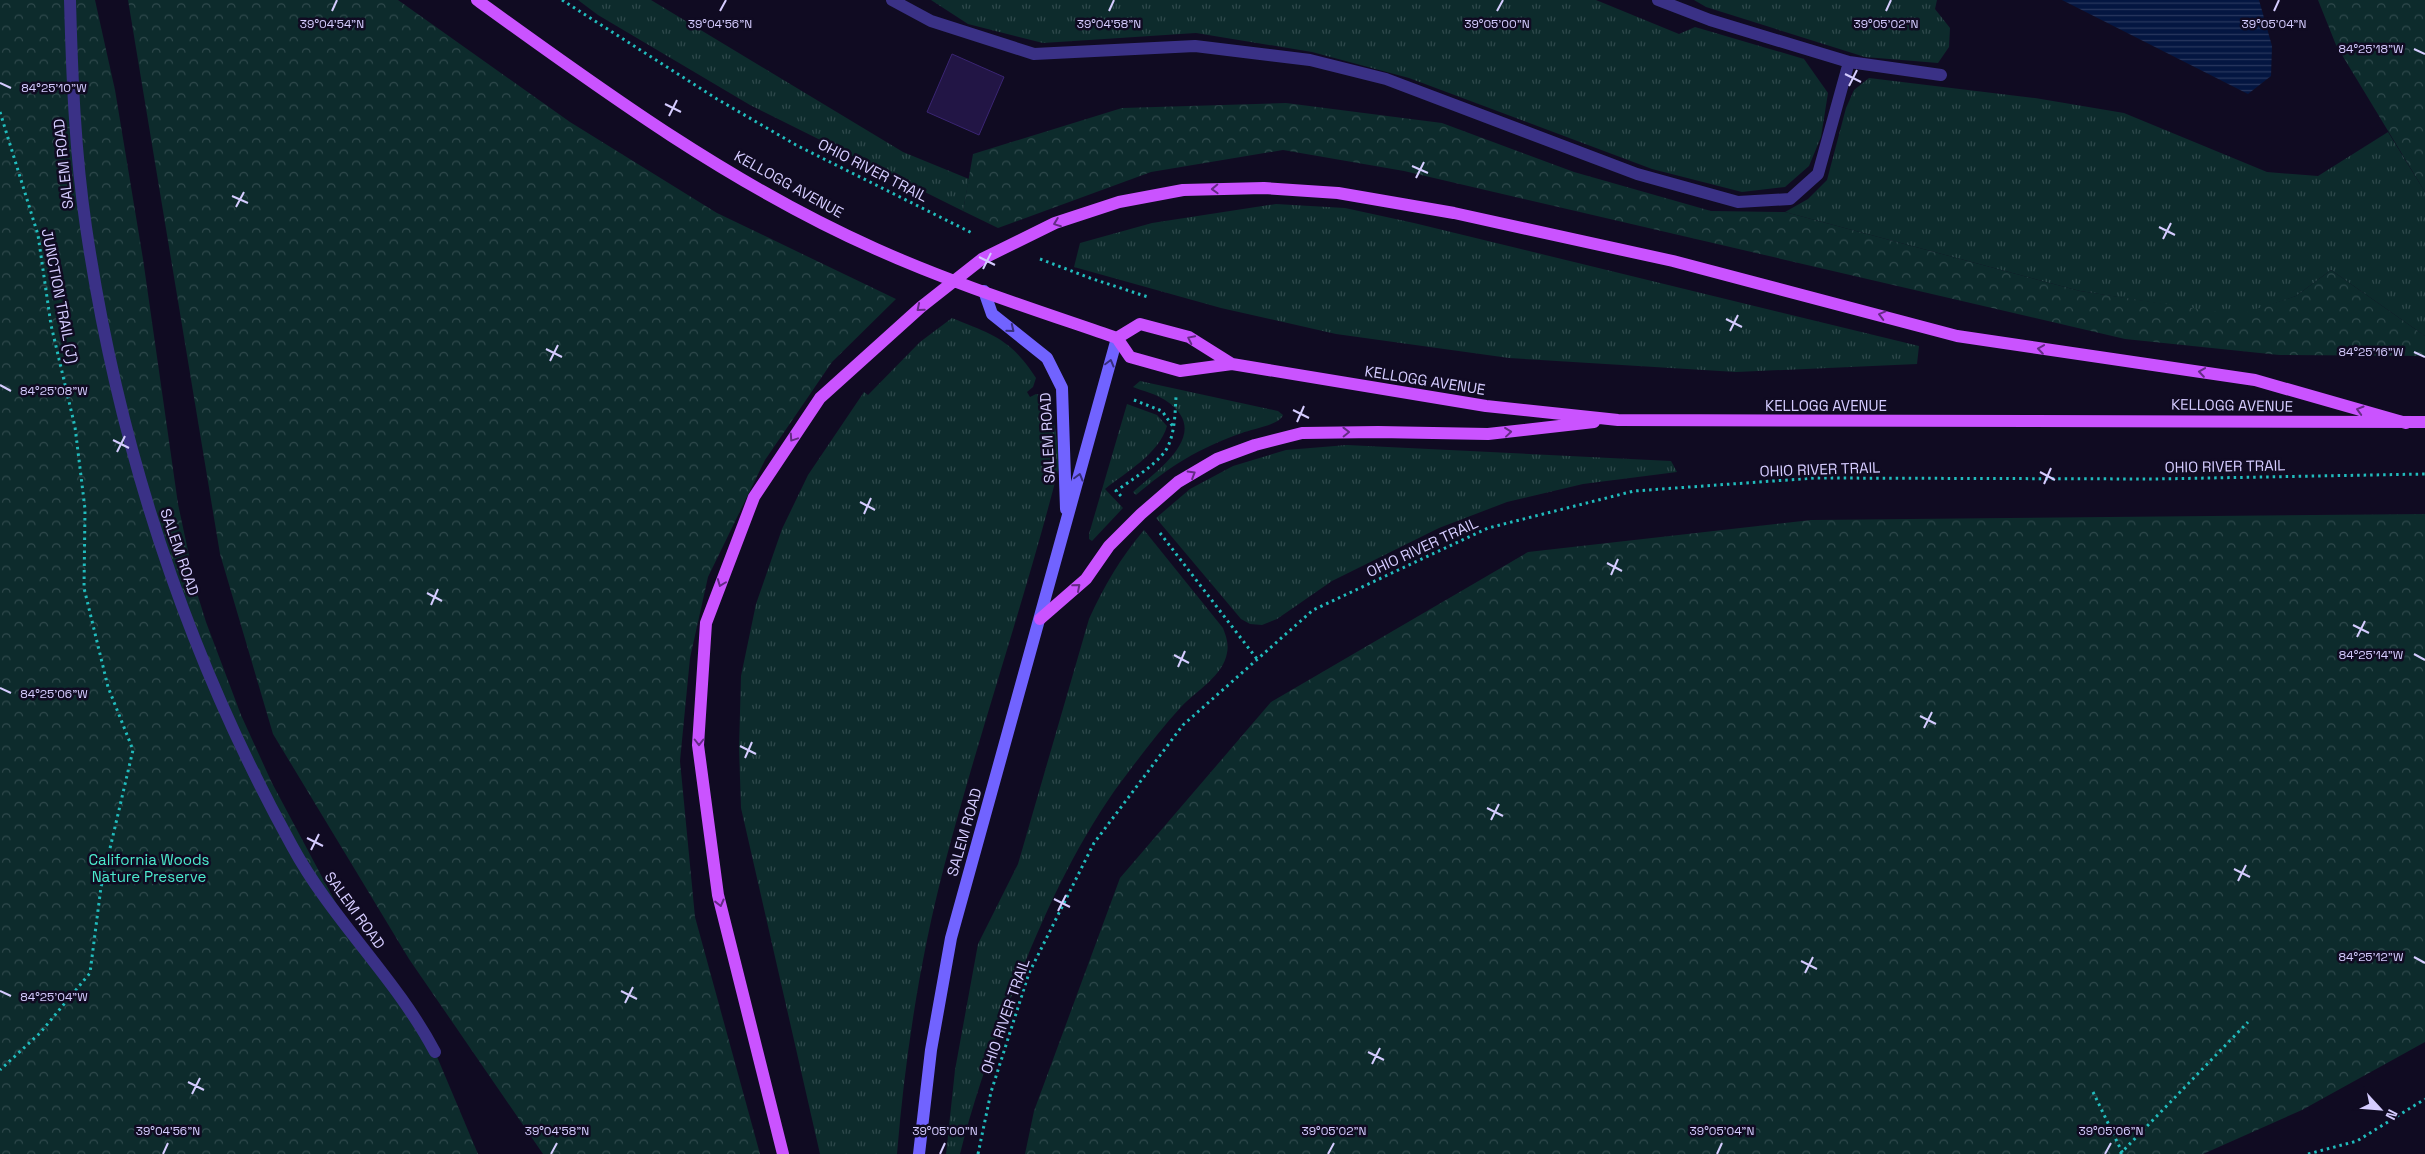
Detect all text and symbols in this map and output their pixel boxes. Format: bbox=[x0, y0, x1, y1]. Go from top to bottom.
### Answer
text: 39°04'54"N bbox=[300, 16, 364, 32]
text: 39°04'56"N bbox=[688, 16, 752, 32]
text: 39°04'58"N bbox=[1077, 16, 1141, 32]
text: 39°05'00"N bbox=[1464, 16, 1530, 32]
text: 39°05'02"N bbox=[1853, 16, 1919, 32]
text: 39°05'04"N bbox=[2242, 16, 2306, 32]
text: 84°25'18"W bbox=[2338, 41, 2404, 57]
text: 84°25'10"W bbox=[21, 80, 87, 96]
street label: SALEM ROAD bbox=[49, 118, 77, 210]
street label: OHIO RIVER TRAIL bbox=[815, 134, 931, 206]
street label: KELLOGG AVENUE bbox=[731, 146, 847, 222]
one-way arrow bbox=[1211, 184, 1219, 194]
one-way arrow bbox=[1053, 216, 1062, 227]
street label: JUNCTION TRAIL (J) bbox=[37, 227, 82, 365]
one-way arrow bbox=[917, 302, 926, 310]
one-way arrow bbox=[1878, 310, 1887, 321]
one-way arrow bbox=[1005, 324, 1014, 332]
one-way arrow bbox=[1187, 335, 1196, 345]
one-way arrow bbox=[2037, 344, 2045, 354]
text: 84°25'16"W bbox=[2339, 344, 2404, 360]
one-way arrow bbox=[1104, 358, 1115, 367]
street label: KELLOGG AVENUE bbox=[1363, 361, 1487, 399]
one-way arrow bbox=[2197, 368, 2206, 378]
text: 84°25'08"W bbox=[20, 383, 88, 399]
street label: SALEM ROAD bbox=[1035, 392, 1059, 484]
street label: KELLOGG AVENUE bbox=[2171, 394, 2293, 416]
street label: KELLOGG AVENUE bbox=[1765, 396, 1887, 415]
one-way arrow bbox=[2356, 405, 2364, 415]
one-way arrow bbox=[1342, 427, 1350, 437]
one-way arrow bbox=[1505, 427, 1513, 438]
one-way arrow bbox=[790, 433, 799, 442]
street label: OHIO RIVER TRAIL bbox=[2164, 455, 2286, 477]
street label: OHIO RIVER TRAIL bbox=[1759, 457, 1881, 481]
one-way arrow bbox=[1186, 470, 1195, 480]
one-way arrow bbox=[1073, 472, 1084, 481]
street label: SALEM ROAD bbox=[156, 506, 204, 598]
street label: OHIO RIVER TRAIL bbox=[1363, 513, 1481, 581]
one-way arrow bbox=[717, 578, 728, 587]
one-way arrow bbox=[1071, 584, 1080, 593]
text: 84°25'14"W bbox=[2339, 647, 2404, 663]
text: 84°25'06"W bbox=[20, 686, 88, 702]
one-way arrow bbox=[694, 739, 704, 747]
street label: SALEM ROAD bbox=[942, 786, 986, 878]
park label: California Woods Nature Preserve bbox=[88, 850, 210, 886]
street label: SALEM ROAD bbox=[321, 868, 389, 952]
one-way arrow bbox=[714, 899, 725, 908]
text: 84°25'12"W bbox=[2339, 949, 2404, 965]
street label: OHIO RIVER TRAIL bbox=[976, 956, 1034, 1076]
text: 84°25'04"W bbox=[20, 989, 88, 1005]
north arrow bbox=[2355, 1084, 2405, 1134]
text: N bbox=[2382, 1107, 2402, 1123]
text: 39°04'56"N bbox=[136, 1123, 200, 1139]
text: 39°04'58"N bbox=[525, 1123, 589, 1139]
text: 39°05'00"N bbox=[912, 1123, 978, 1139]
text: 39°05'02"N bbox=[1301, 1123, 1367, 1139]
text: 39°05'04"N bbox=[1690, 1123, 1754, 1139]
text: 39°05'06"N bbox=[2078, 1123, 2144, 1139]

